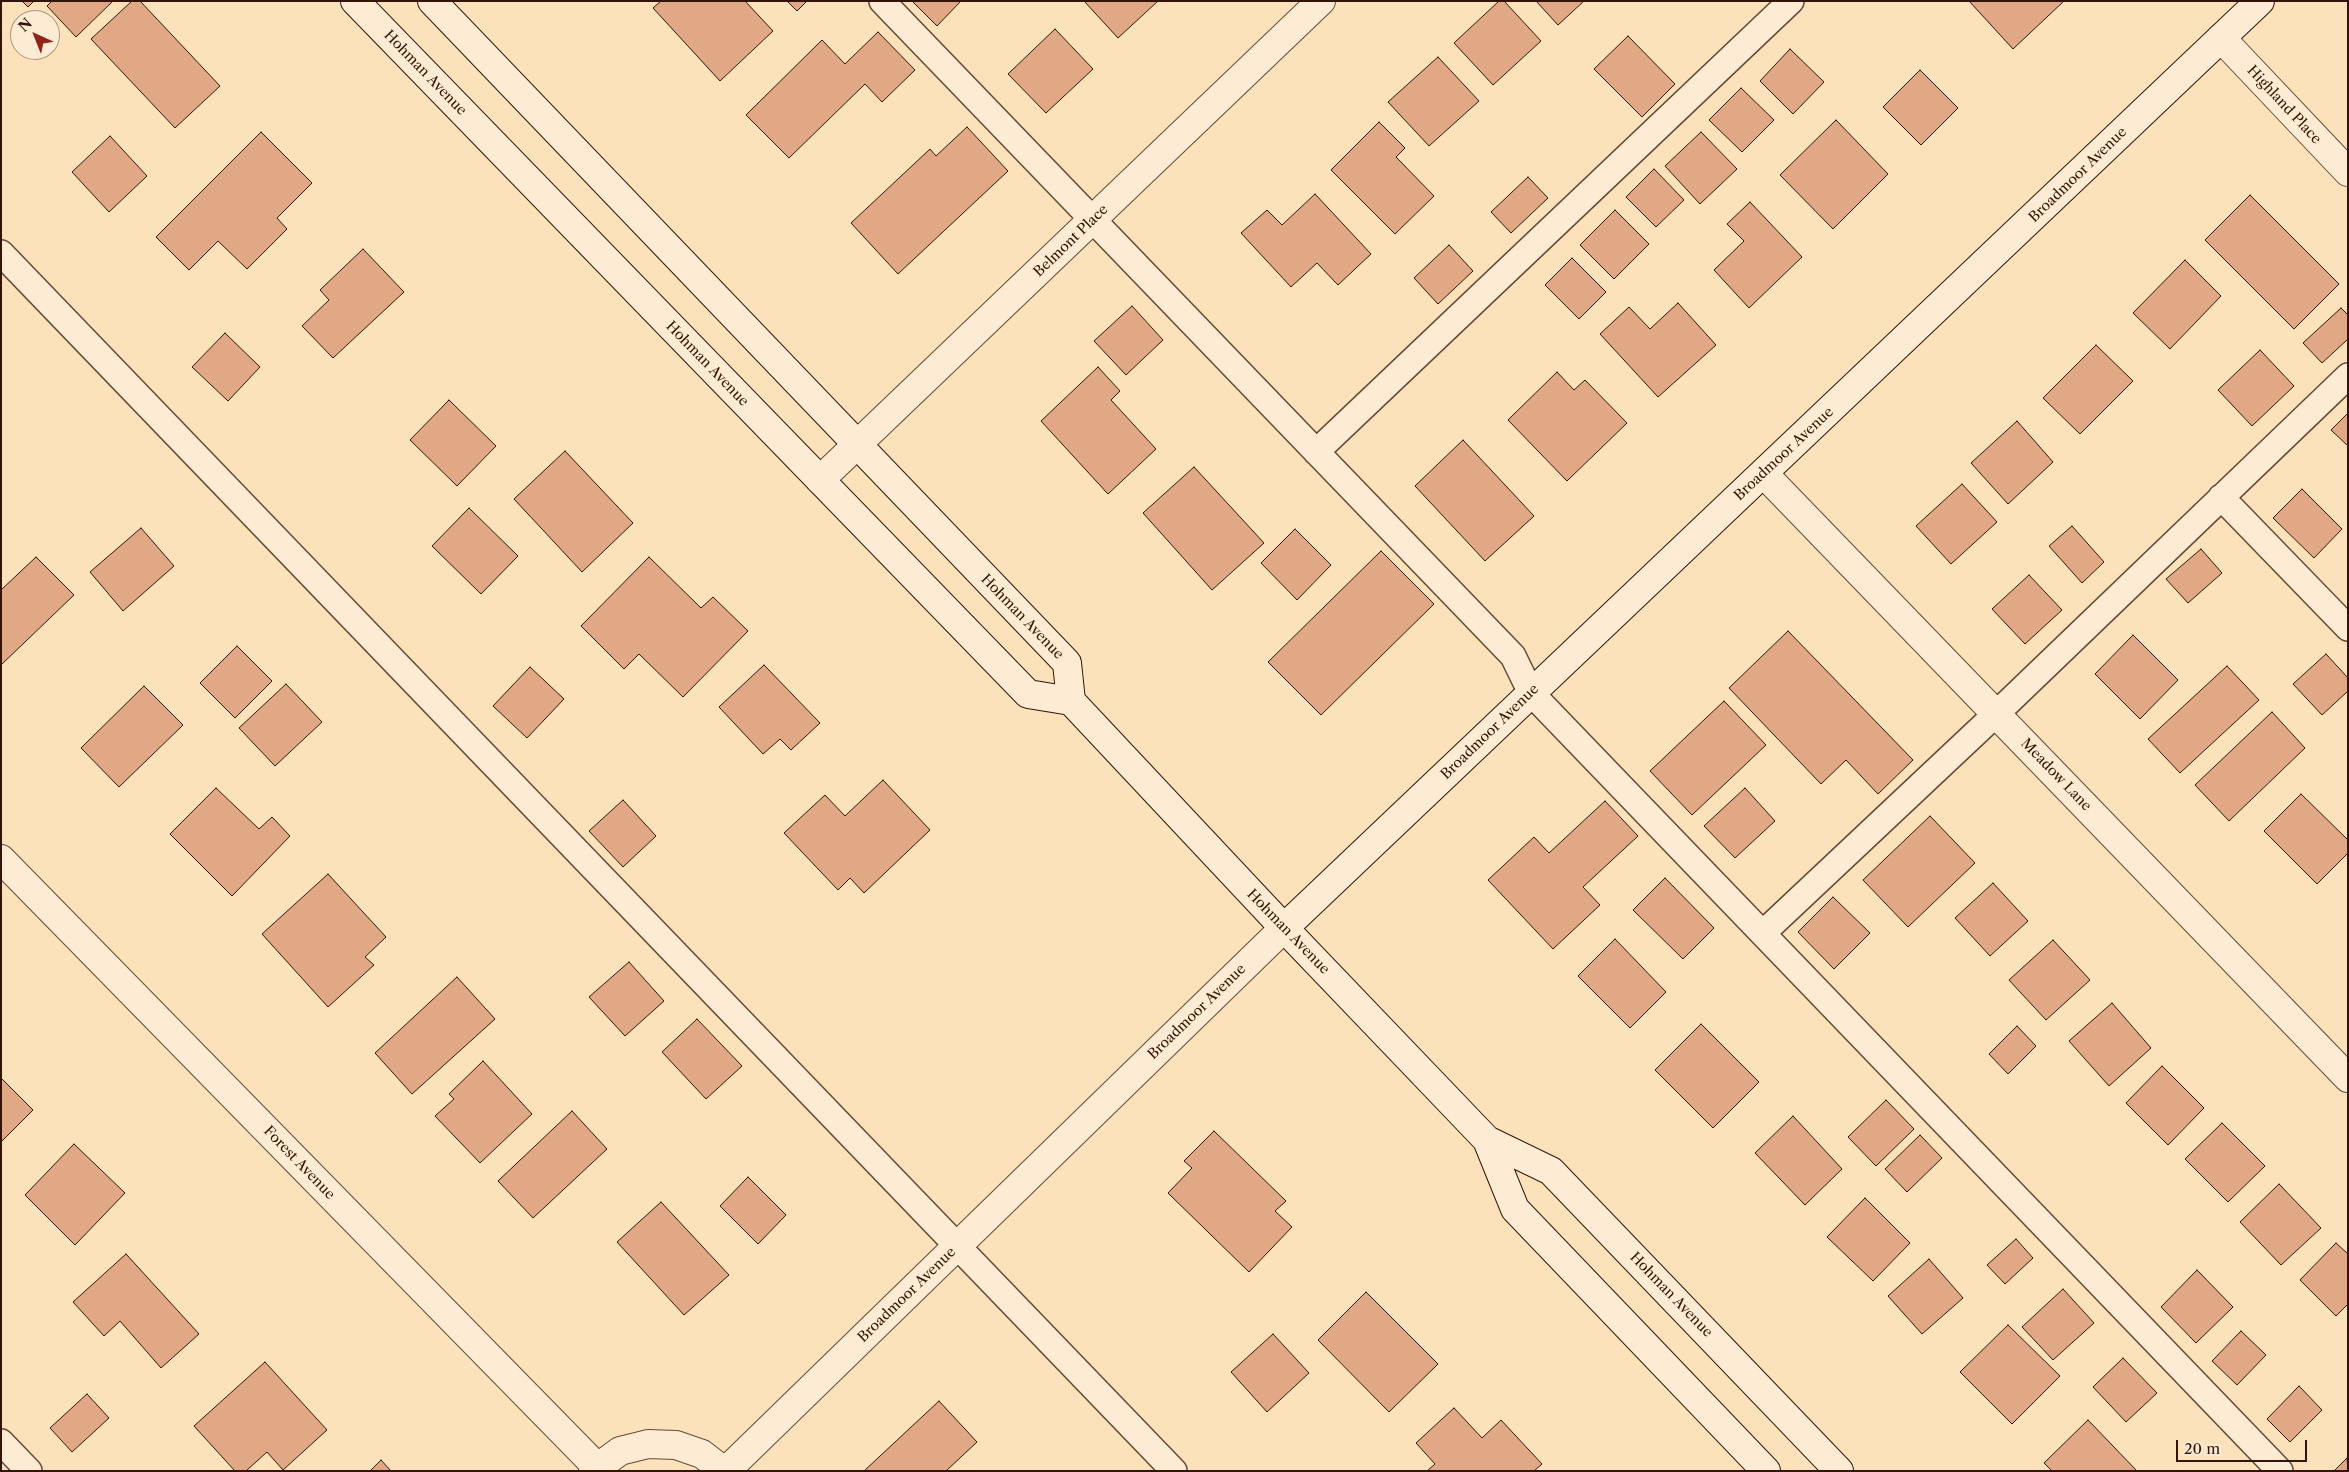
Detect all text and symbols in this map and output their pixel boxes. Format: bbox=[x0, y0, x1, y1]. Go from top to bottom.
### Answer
north arrow bbox=[10, 10, 60, 60]
text: N bbox=[15, 14, 36, 36]
street label: Hohman Avenue bbox=[380, 27, 470, 119]
street label: Highland Place bbox=[2243, 62, 2325, 148]
street label: Broadmoor Avenue bbox=[2026, 124, 2130, 226]
street label: Belmont Place bbox=[1030, 201, 1112, 281]
street label: Hohman Avenue bbox=[662, 318, 752, 410]
street label: Broadmoor Avenue bbox=[1731, 404, 1837, 504]
street label: Hohman Avenue bbox=[977, 571, 1067, 663]
street label: Broadmoor Avenue bbox=[1438, 681, 1542, 783]
street label: Meadow Lane bbox=[2017, 735, 2095, 815]
street label: Hohman Avenue bbox=[1243, 886, 1333, 978]
street label: Broadmoor Avenue bbox=[1145, 961, 1249, 1063]
street label: Forest Avenue bbox=[260, 1123, 338, 1203]
street label: Broadmoor Avenue bbox=[855, 1244, 959, 1346]
street label: Hohman Avenue bbox=[1626, 1249, 1716, 1341]
scale bar bbox=[2179, 1430, 2310, 1462]
text: 20 m bbox=[2184, 1439, 2220, 1458]

